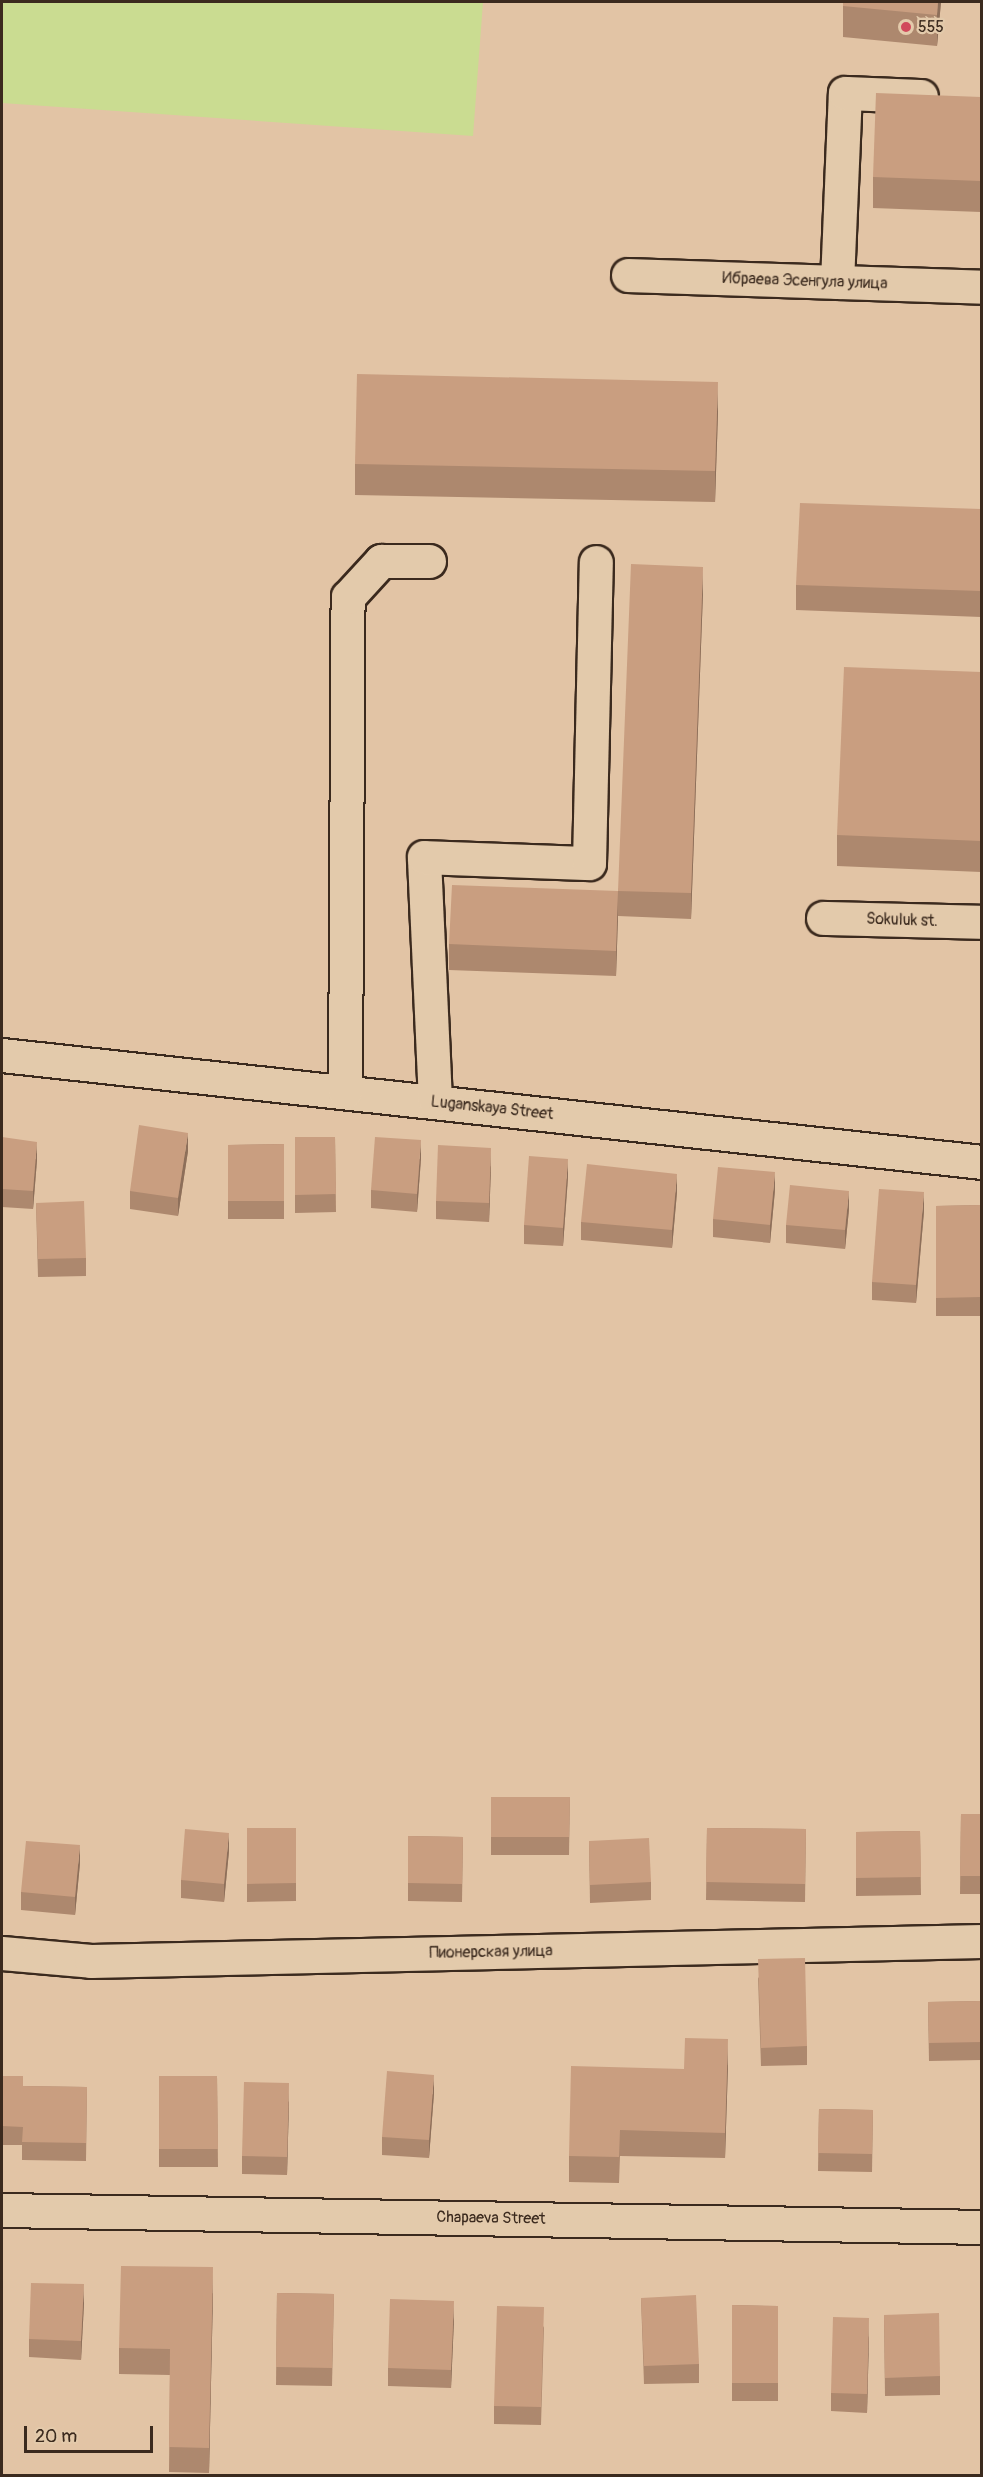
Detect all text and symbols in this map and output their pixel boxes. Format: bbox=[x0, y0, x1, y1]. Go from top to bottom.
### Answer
place label: 555 bbox=[918, 17, 944, 37]
marker: 555 bbox=[899, 20, 913, 34]
street label: Ибраева Эсенгула улица bbox=[722, 269, 888, 293]
street label: Sokuluk st. bbox=[866, 909, 938, 931]
street label: Luganskaya Street bbox=[430, 1092, 554, 1124]
street label: Пионерская улица bbox=[429, 1941, 553, 1963]
street label: Chapaeva Street bbox=[436, 2207, 546, 2229]
scale bar bbox=[27, 2414, 156, 2452]
text: 20 m bbox=[35, 2425, 77, 2448]

